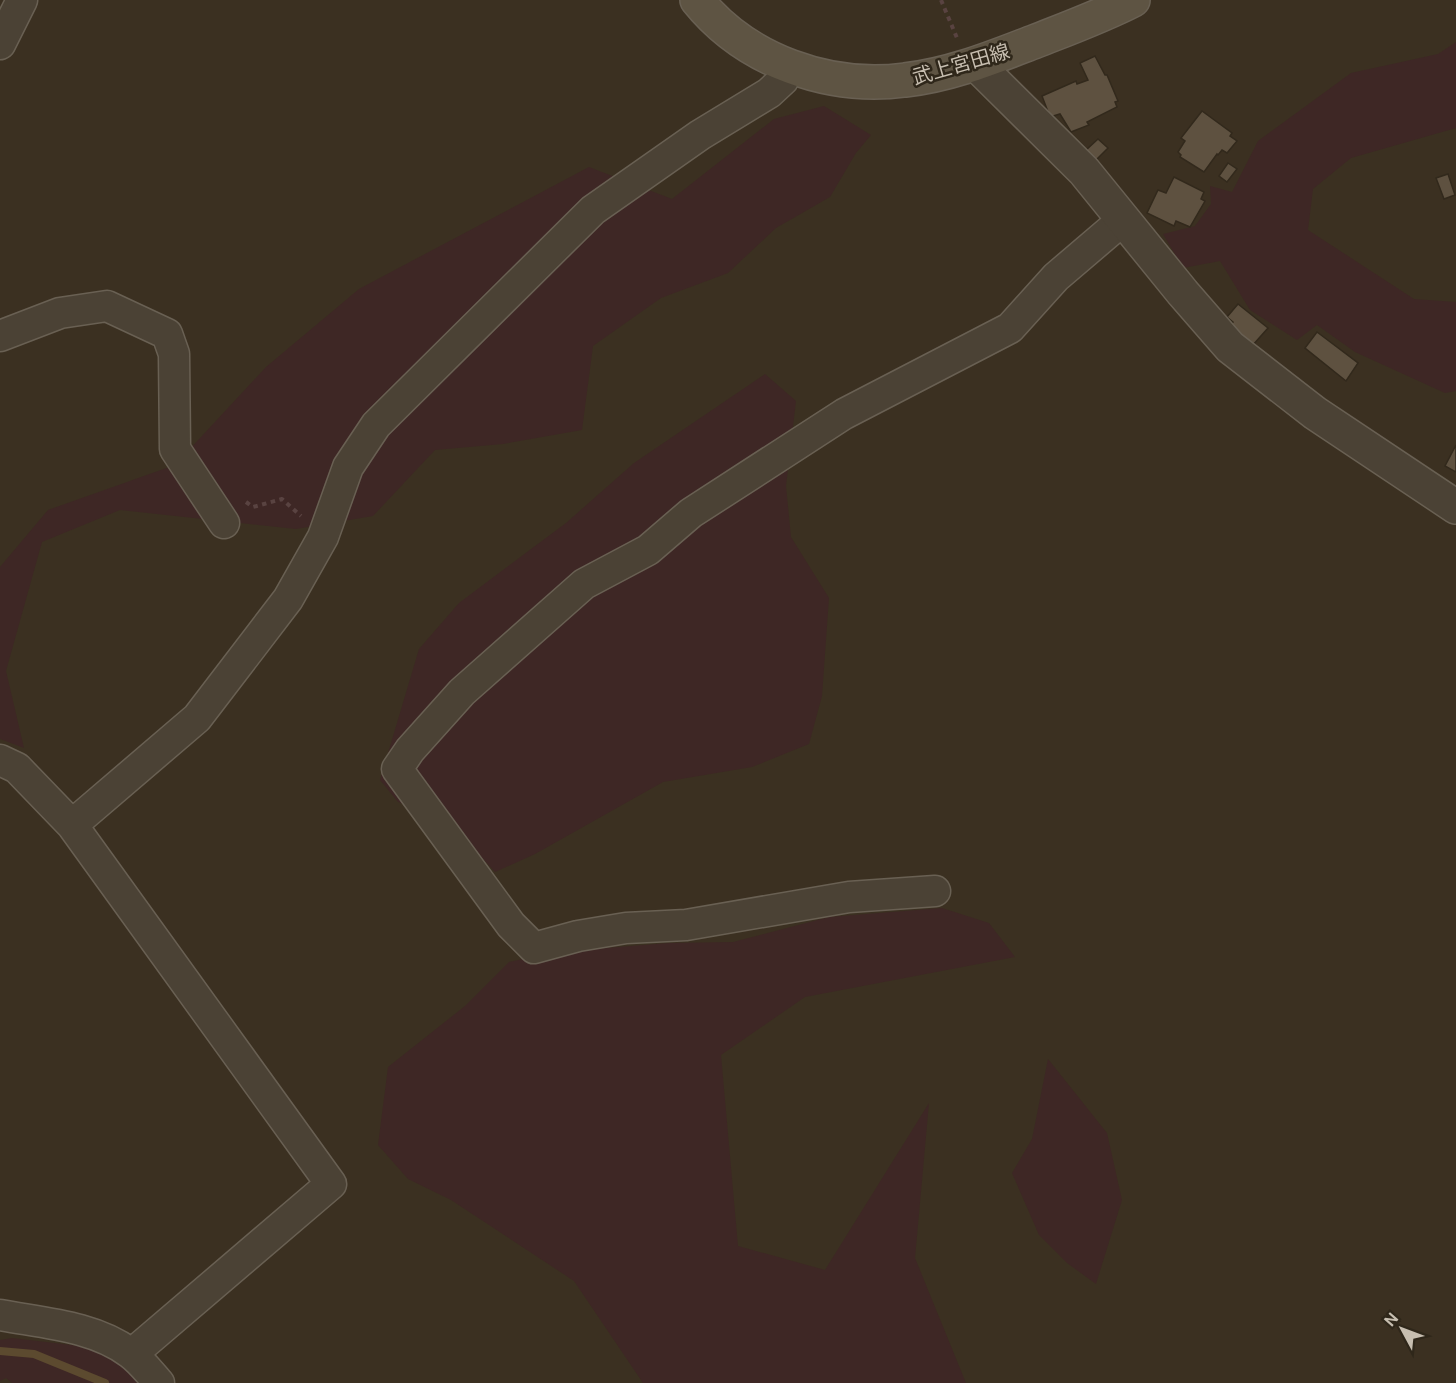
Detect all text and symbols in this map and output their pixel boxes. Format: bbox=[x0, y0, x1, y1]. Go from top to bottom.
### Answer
street label: 武上宮田線 bbox=[909, 38, 1013, 90]
north arrow bbox=[1372, 1299, 1432, 1359]
text: N bbox=[1379, 1308, 1403, 1331]

